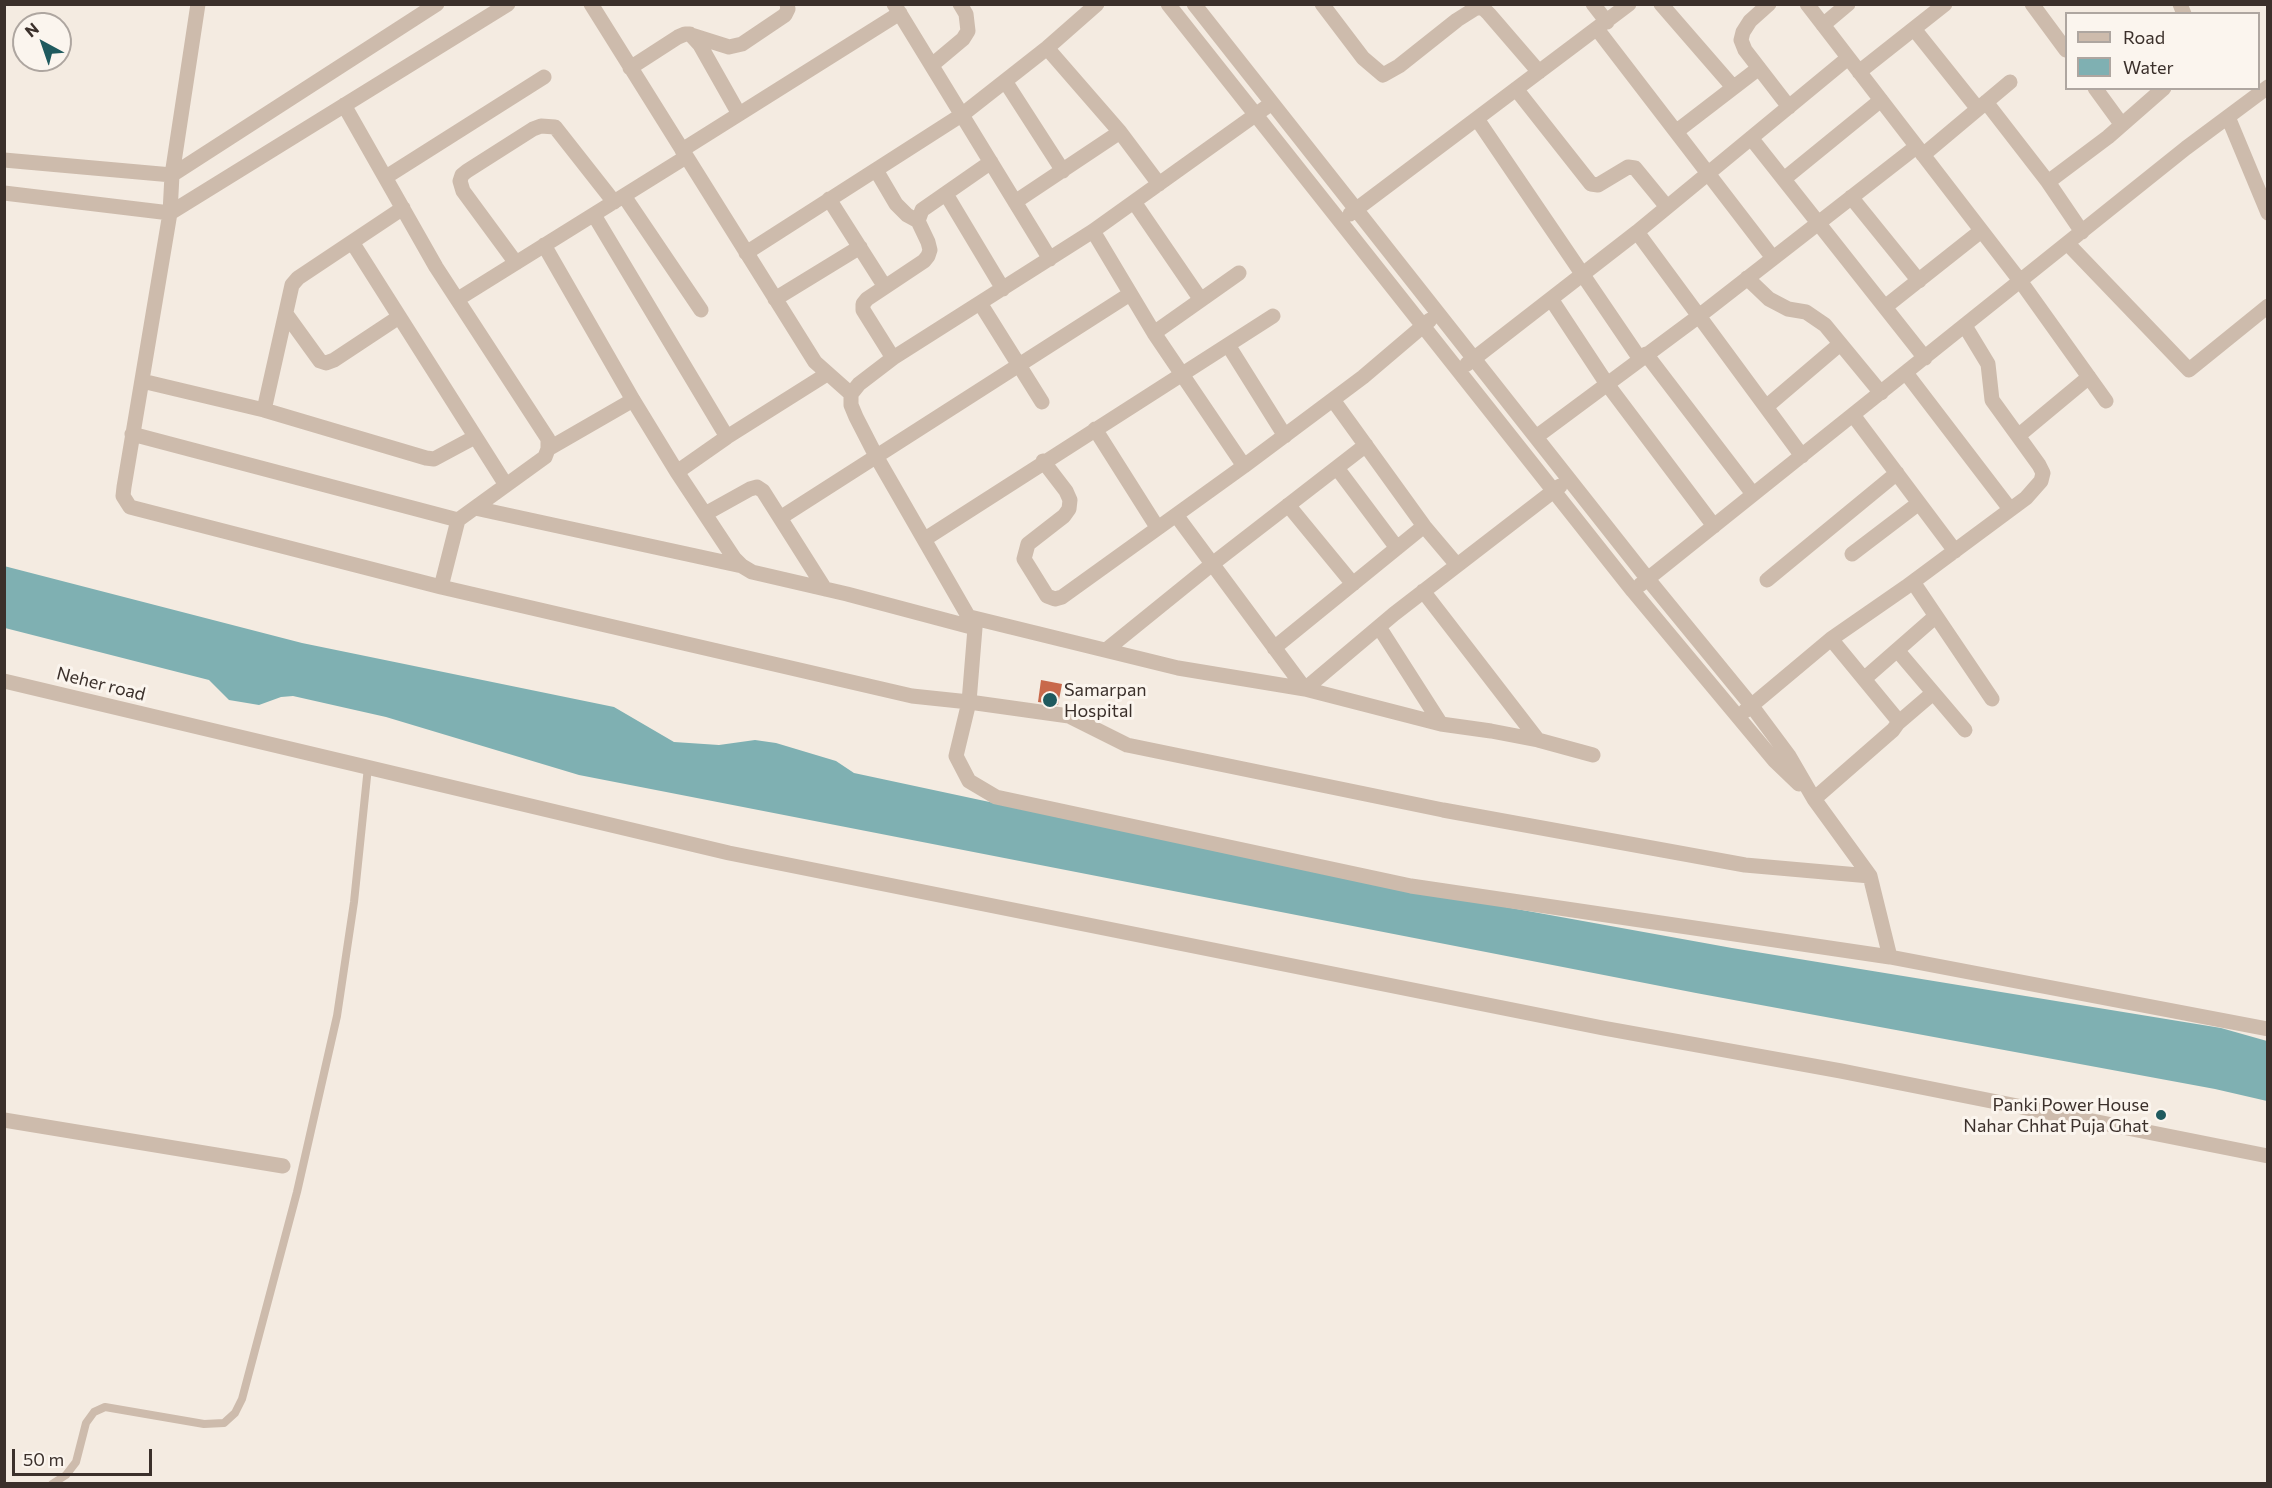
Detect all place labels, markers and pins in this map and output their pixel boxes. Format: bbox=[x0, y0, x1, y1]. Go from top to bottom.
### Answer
place label: Samarpan Hospital bbox=[1064, 679, 1147, 722]
marker: Samarpan Hospital bbox=[1041, 691, 1059, 709]
place label: Panki Power House Nahar Chhat Puja Ghat bbox=[1963, 1094, 2149, 1136]
marker: Panki Power House Nahar Chhat Puja Ghat bbox=[2154, 1108, 2168, 1122]

